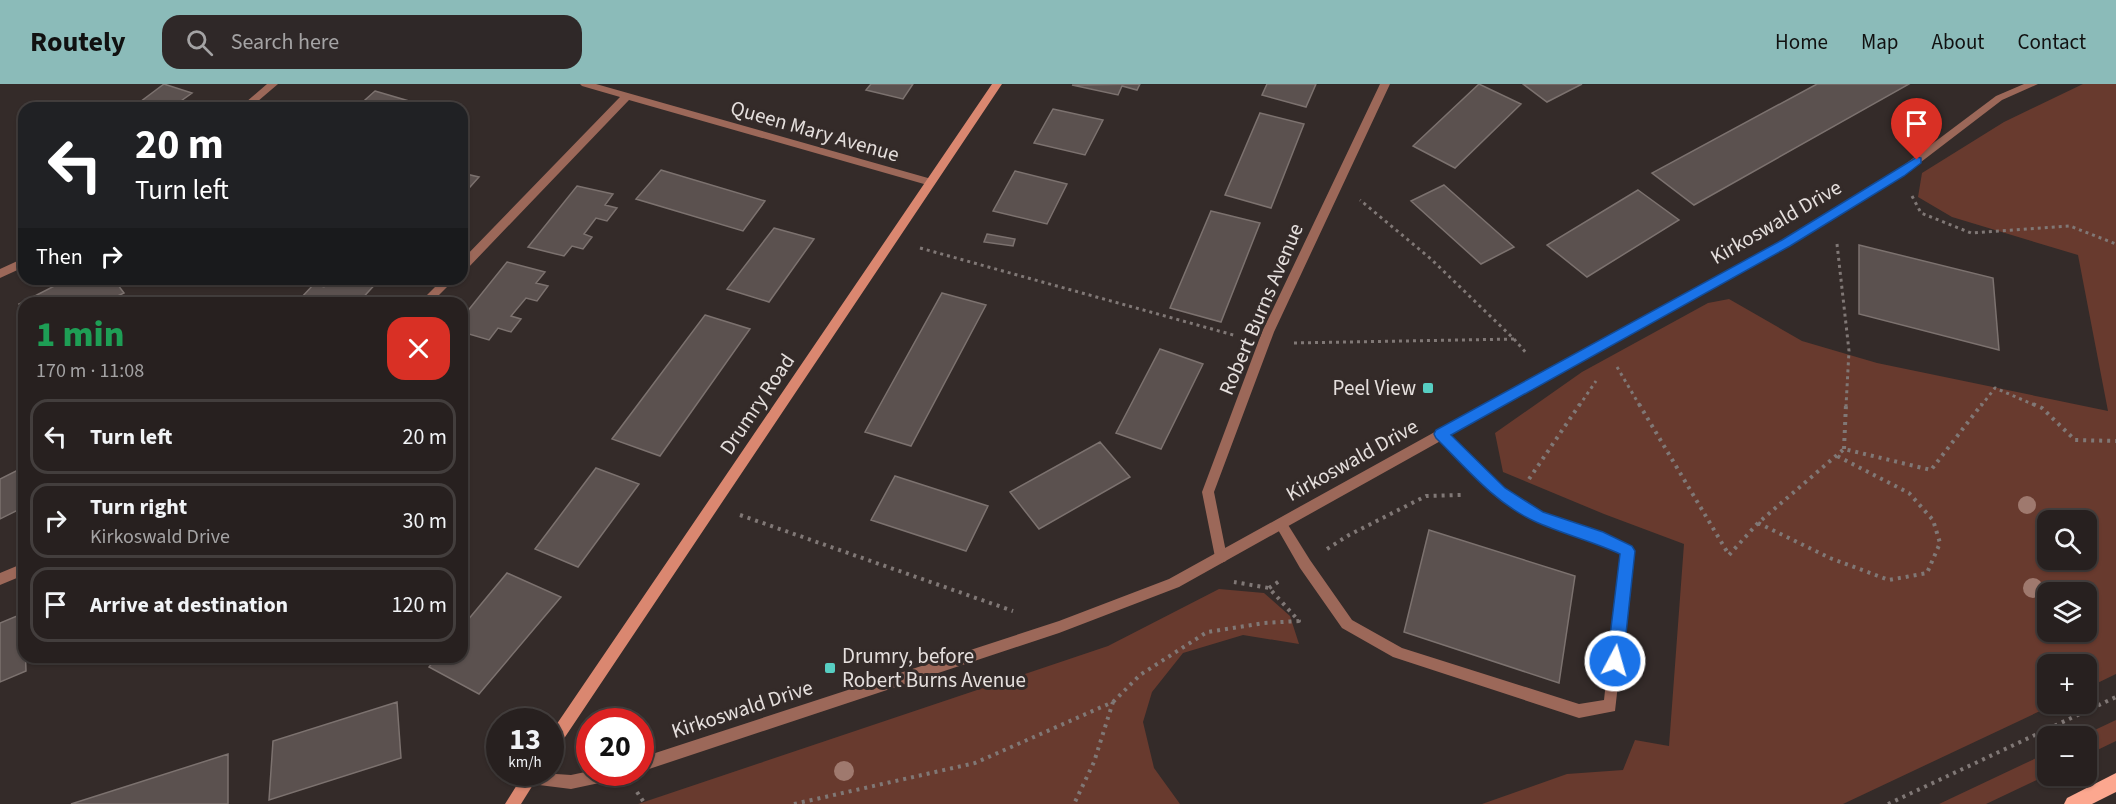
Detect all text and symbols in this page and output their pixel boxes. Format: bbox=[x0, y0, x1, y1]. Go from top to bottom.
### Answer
search box bbox=[162, 15, 582, 69]
text: Routely bbox=[30, 22, 126, 62]
icon: search bbox=[183, 26, 216, 59]
text: Search here bbox=[231, 26, 339, 58]
text: Home bbox=[1775, 27, 1828, 57]
text: Map bbox=[1861, 27, 1899, 57]
text: About bbox=[1932, 27, 1984, 57]
text: Contact bbox=[2017, 27, 2086, 57]
street label: Queen Mary Avenue bbox=[727, 93, 903, 169]
pin bbox=[1891, 98, 1942, 160]
icon: arrive bbox=[1900, 107, 1933, 140]
text: 20 m bbox=[135, 115, 224, 175]
icon: left bbox=[36, 126, 114, 204]
text: Turn left bbox=[135, 171, 229, 210]
street label: Kirkoswald Drive bbox=[1705, 172, 1847, 272]
street label: Robert Burns Avenue bbox=[1211, 218, 1311, 400]
icon: right bbox=[95, 240, 128, 273]
text: Then bbox=[36, 241, 83, 273]
text: 1 min bbox=[36, 309, 124, 360]
button: close bbox=[387, 317, 450, 380]
street label: Drumry Road bbox=[712, 348, 802, 460]
text: 170 m · 11:08 bbox=[36, 357, 144, 385]
place label: Peel View bbox=[1333, 373, 1416, 403]
marker: Peel View bbox=[1421, 381, 1435, 395]
street label: Kirkoswald Drive bbox=[1280, 411, 1424, 509]
icon: left bbox=[39, 420, 72, 453]
text: Turn left bbox=[90, 421, 172, 453]
text: 20 m bbox=[402, 421, 447, 453]
text: Turn right bbox=[90, 491, 187, 523]
icon: right bbox=[39, 504, 72, 537]
text: 30 m bbox=[402, 505, 447, 537]
map controls bbox=[2037, 510, 2097, 786]
button: search bbox=[2037, 510, 2097, 570]
text: Kirkoswald Drive bbox=[90, 523, 230, 551]
button: layers bbox=[2037, 582, 2097, 642]
icon: arrive bbox=[39, 588, 72, 621]
text: Arrive at destination bbox=[90, 589, 288, 621]
text: 120 m bbox=[392, 589, 447, 621]
position arrow bbox=[1583, 629, 1647, 693]
place label: Drumry, before Robert Burns Avenue bbox=[842, 641, 1026, 695]
button: + bbox=[2037, 654, 2097, 714]
marker: Drumry, before Robert Burns Avenue bbox=[823, 661, 837, 675]
street label: Kirkoswald Drive bbox=[667, 672, 817, 746]
speed limit sign: 20 bbox=[576, 708, 654, 786]
text: 13 bbox=[509, 718, 541, 761]
button: − bbox=[2037, 726, 2097, 786]
text: km/h bbox=[508, 752, 542, 773]

